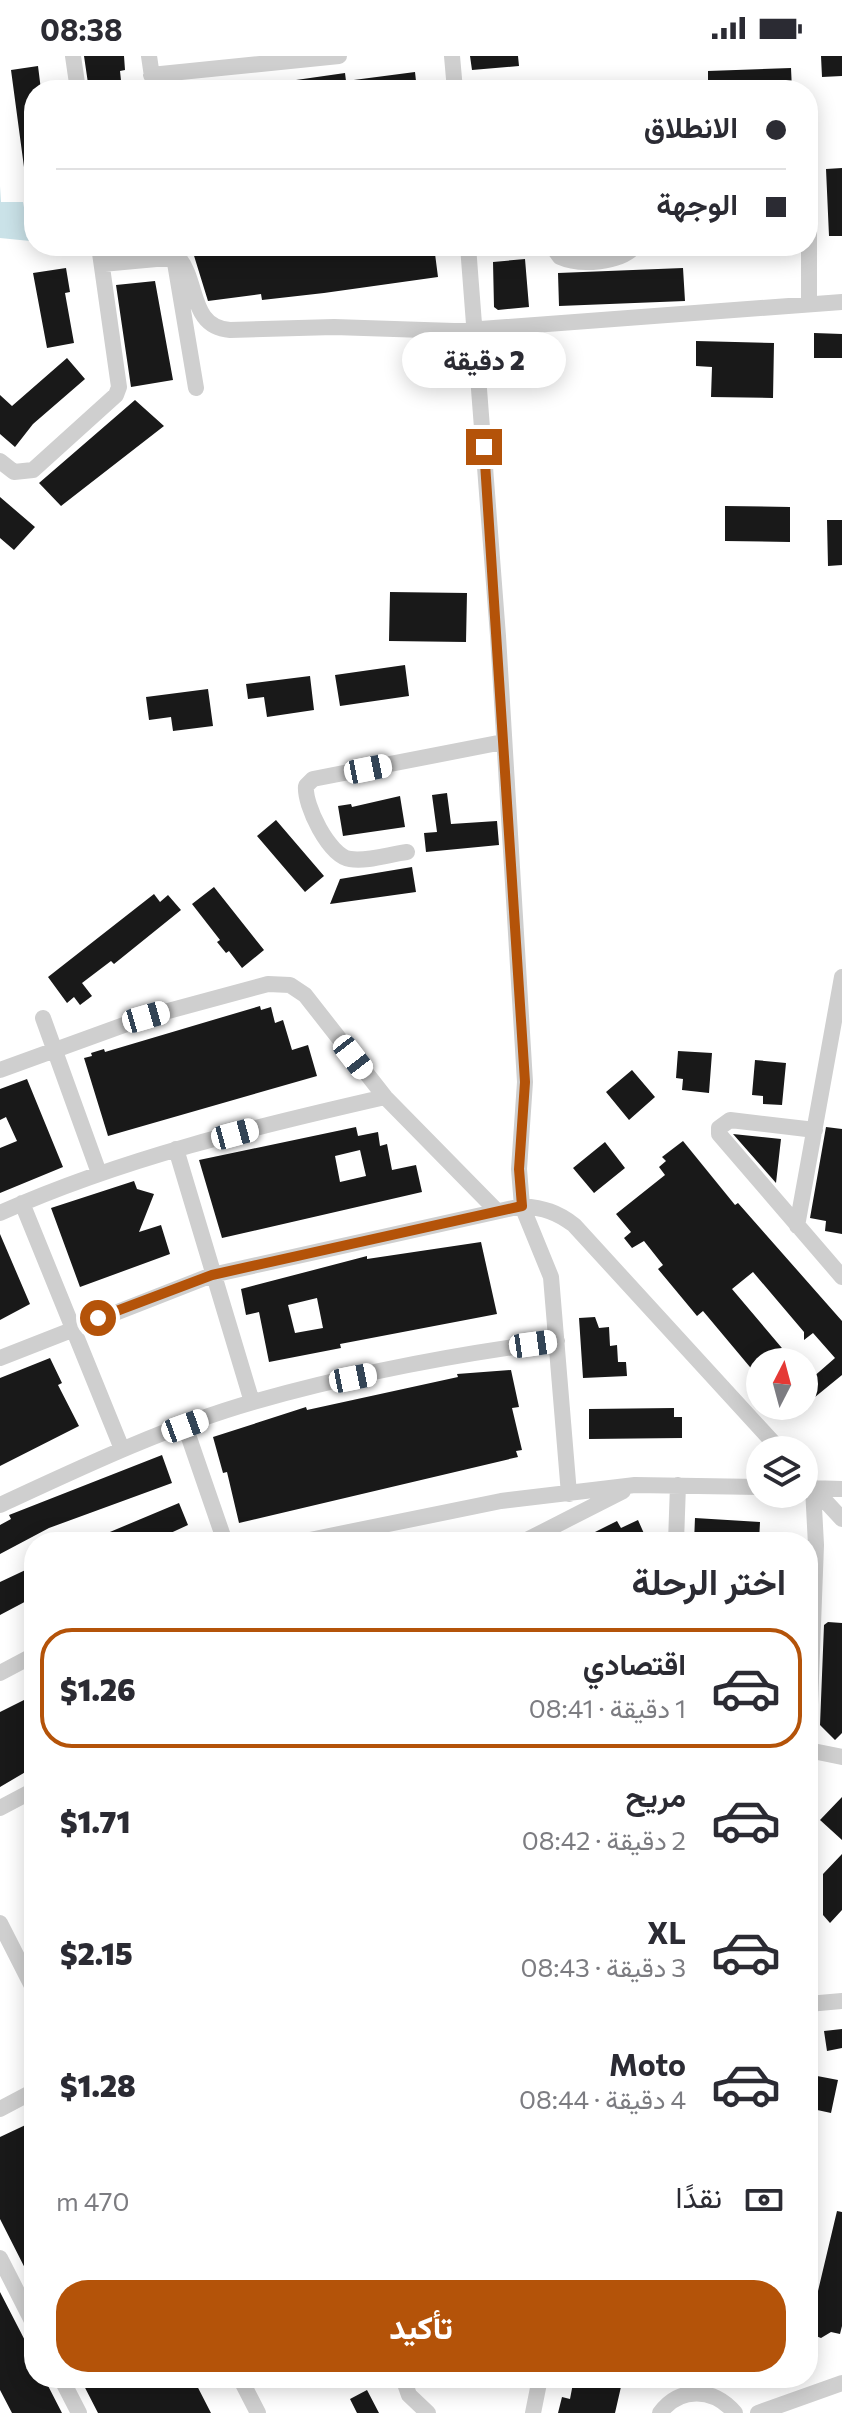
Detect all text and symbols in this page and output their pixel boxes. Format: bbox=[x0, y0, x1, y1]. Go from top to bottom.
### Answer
text: 08:38 bbox=[40, 10, 122, 47]
text: الانطلاق bbox=[644, 107, 738, 144]
text: الوجهة bbox=[656, 184, 738, 221]
callout: 2 دقيقة bbox=[402, 331, 566, 387]
text: 2 دقيقة bbox=[443, 344, 525, 375]
route end bbox=[466, 429, 502, 465]
car bbox=[342, 753, 394, 785]
car bbox=[120, 999, 172, 1035]
car bbox=[329, 1031, 377, 1083]
car bbox=[209, 1116, 261, 1152]
route start bbox=[80, 1300, 116, 1336]
car bbox=[508, 1329, 558, 1359]
north arrow bbox=[746, 1348, 818, 1420]
map controls bbox=[746, 1348, 818, 1508]
car bbox=[327, 1362, 379, 1394]
car bbox=[158, 1407, 212, 1445]
button: layers bbox=[746, 1436, 818, 1508]
text: اختر الرحلة bbox=[631, 1558, 786, 1602]
text: اقتصادي bbox=[583, 1644, 686, 1681]
icon: car bbox=[710, 1652, 782, 1724]
text: $1.26 bbox=[60, 1670, 136, 1707]
text: 1 دقيقة · 08:41 bbox=[529, 1692, 686, 1723]
text: مريح bbox=[626, 1776, 686, 1813]
icon: car bbox=[710, 1784, 782, 1856]
text: $1.71 bbox=[60, 1802, 130, 1839]
text: 2 دقيقة · 08:42 bbox=[522, 1824, 686, 1855]
text: XL bbox=[647, 1913, 686, 1950]
icon: car bbox=[710, 1916, 782, 1988]
text: $2.15 bbox=[60, 1934, 133, 1971]
text: 3 دقيقة · 08:43 bbox=[521, 1951, 686, 1982]
text: Moto bbox=[609, 2045, 686, 2082]
icon: car bbox=[710, 2048, 782, 2120]
text: $1.28 bbox=[60, 2066, 136, 2103]
text: 4 دقيقة · 08:44 bbox=[519, 2083, 686, 2114]
text: نقدًا bbox=[676, 2177, 722, 2214]
icon: cash bbox=[742, 2178, 786, 2222]
text: 470 m bbox=[56, 2185, 129, 2216]
button: تأكيد bbox=[56, 2280, 786, 2372]

